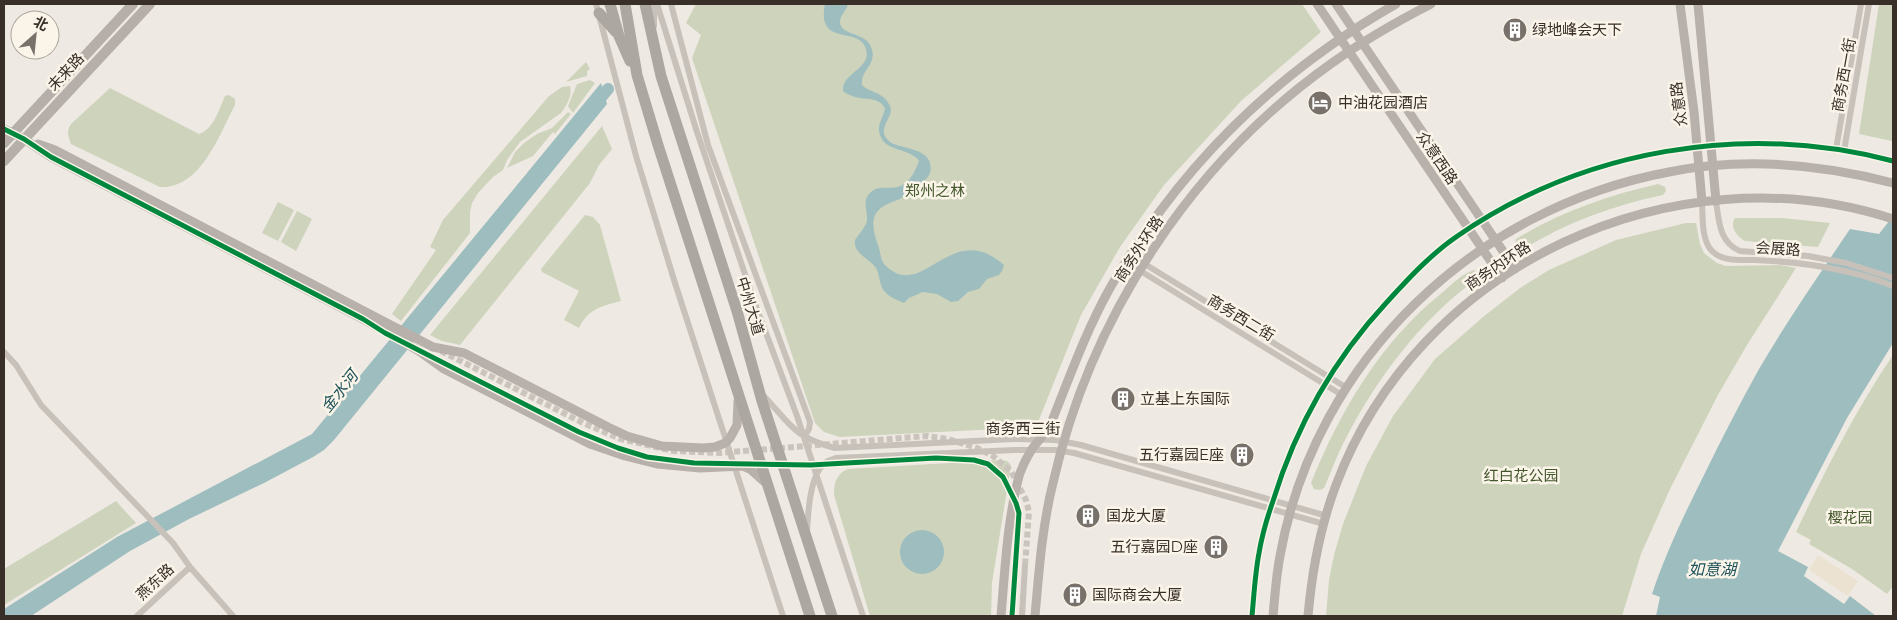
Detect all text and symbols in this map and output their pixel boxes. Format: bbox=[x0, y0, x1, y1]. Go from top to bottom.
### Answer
north arrow bbox=[10, 10, 60, 60]
text: 北 bbox=[31, 12, 51, 35]
building icon: 绿地峰会天下 bbox=[1502, 17, 1528, 43]
place label: 绿地峰会天下 bbox=[1532, 20, 1622, 39]
street label: 商务西一街 bbox=[1828, 36, 1859, 114]
street label: 未来路 bbox=[43, 49, 88, 95]
street label: 众意路 bbox=[1666, 81, 1691, 128]
hotel icon: 中油花园酒店 bbox=[1307, 90, 1333, 116]
place label: 中油花园酒店 bbox=[1338, 93, 1428, 112]
street label: 众意西路 bbox=[1413, 128, 1462, 188]
park label: 郑州之林 bbox=[905, 181, 965, 200]
street label: 商务外环路 bbox=[1110, 212, 1167, 285]
street label: 商务内环路 bbox=[1461, 237, 1534, 294]
street label: 会展路 bbox=[1755, 238, 1801, 259]
street label: 中州大道 bbox=[733, 274, 768, 337]
street label: 商务西二街 bbox=[1204, 290, 1278, 345]
water label: 金水河 bbox=[317, 364, 364, 416]
building icon: 立基上东国际 bbox=[1110, 386, 1136, 412]
place label: 立基上东国际 bbox=[1140, 389, 1230, 408]
street label: 商务西三街 bbox=[985, 419, 1061, 438]
building icon: 五行嘉园E座 bbox=[1229, 442, 1255, 468]
place label: 五行嘉园E座 bbox=[1139, 445, 1224, 464]
park label: 红白花公园 bbox=[1483, 466, 1559, 485]
building icon: 国龙大厦 bbox=[1075, 503, 1101, 529]
place label: 国龙大厦 bbox=[1106, 506, 1166, 525]
park label: 樱花园 bbox=[1827, 508, 1873, 527]
building icon: 五行嘉园D座 bbox=[1203, 534, 1229, 560]
place label: 五行嘉园D座 bbox=[1111, 537, 1198, 556]
street label: 燕东路 bbox=[132, 559, 178, 604]
water label: 如意湖 bbox=[1688, 560, 1739, 579]
building icon: 国际商会大厦 bbox=[1062, 582, 1088, 608]
place label: 国际商会大厦 bbox=[1092, 585, 1182, 604]

